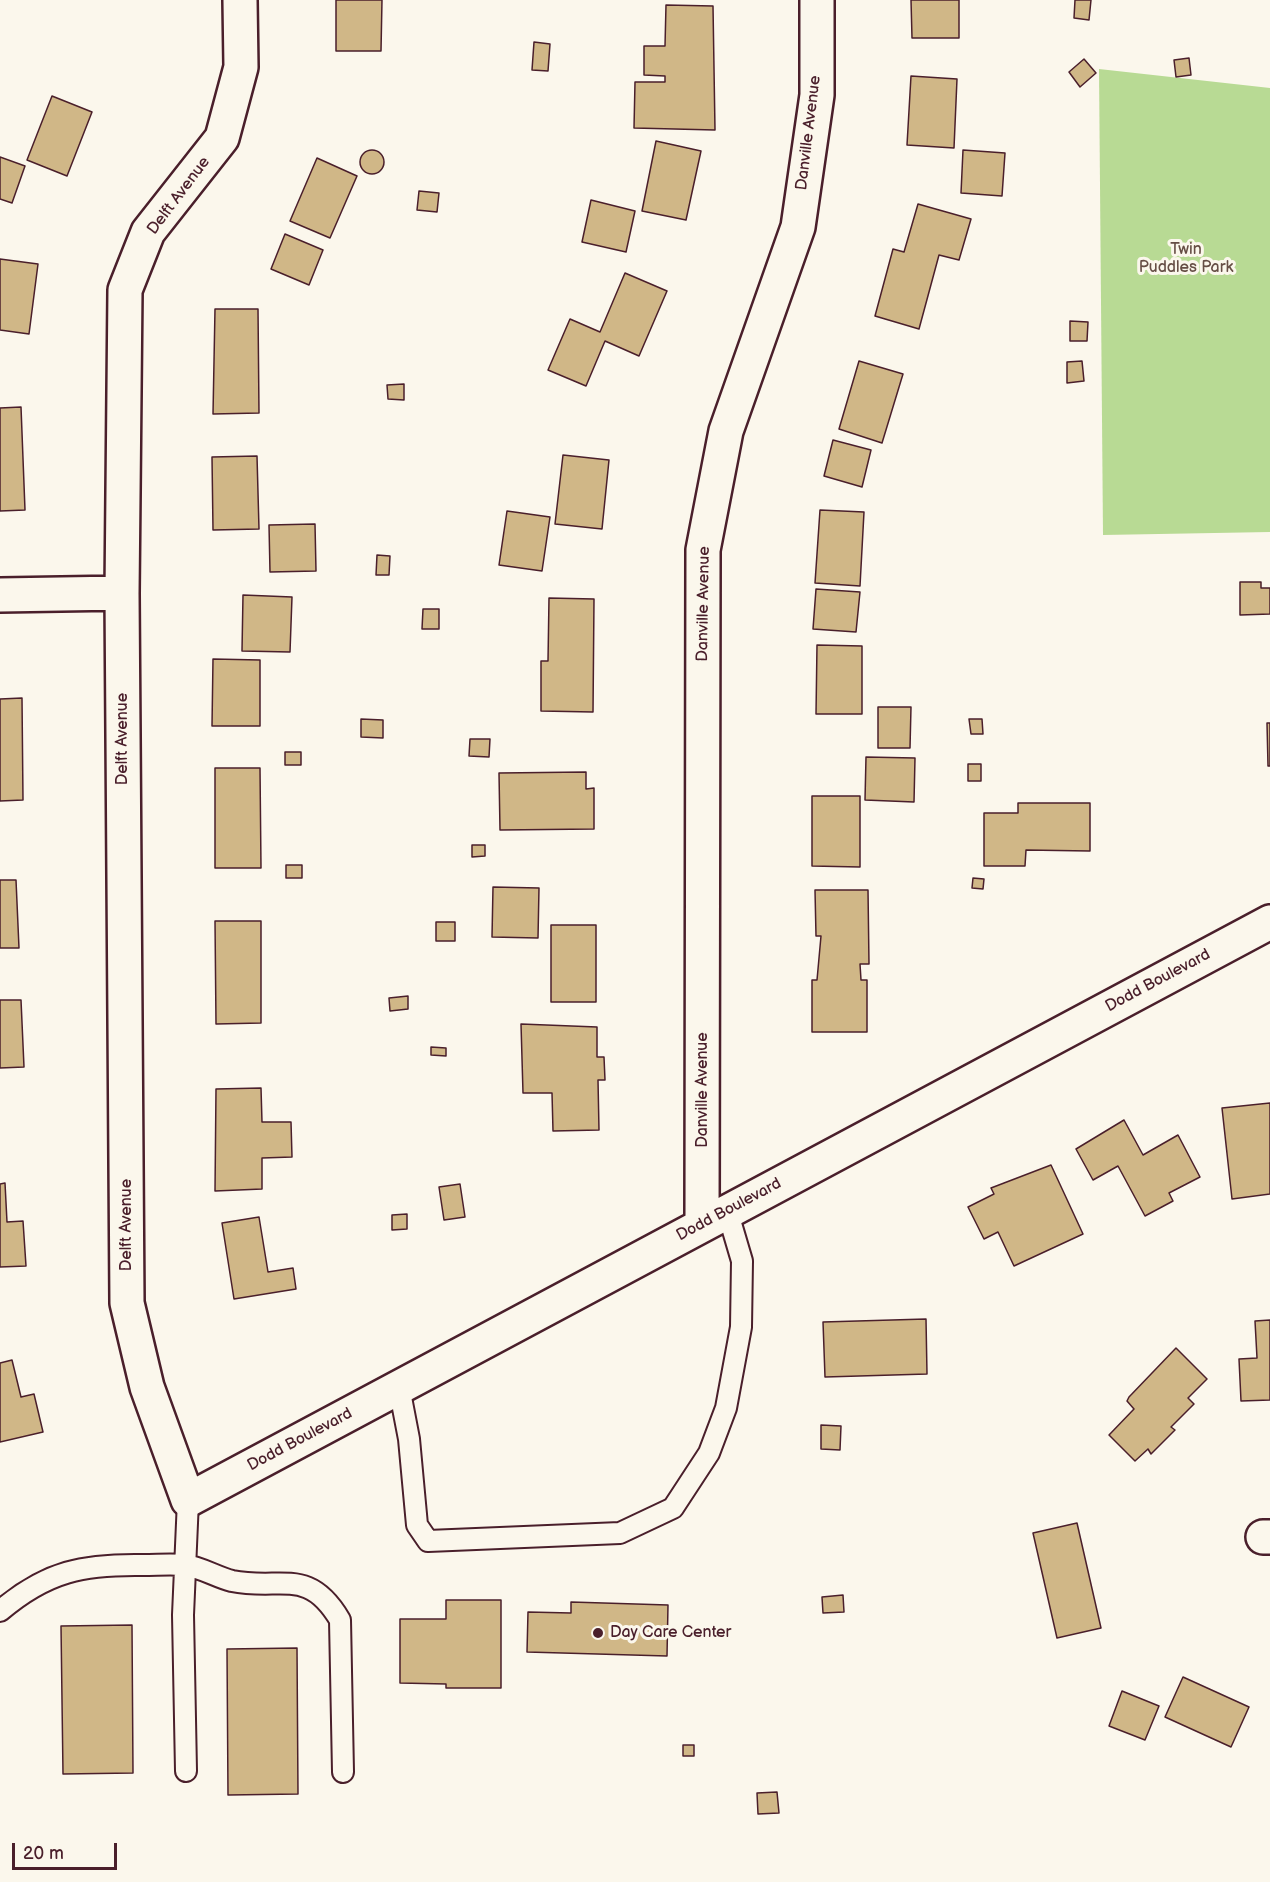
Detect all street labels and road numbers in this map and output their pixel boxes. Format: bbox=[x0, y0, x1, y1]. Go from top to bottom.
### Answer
street label: Danville Avenue bbox=[792, 75, 826, 191]
street label: Delft Avenue bbox=[144, 153, 214, 239]
street label: Danville Avenue bbox=[693, 546, 715, 662]
street label: Delft Avenue bbox=[113, 693, 133, 785]
street label: Dodd Boulevard bbox=[1102, 945, 1214, 1017]
street label: Danville Avenue bbox=[693, 1032, 713, 1148]
street label: Dodd Boulevard bbox=[673, 1174, 785, 1246]
street label: Delft Avenue bbox=[117, 1179, 137, 1271]
street label: Dodd Boulevard bbox=[244, 1404, 356, 1476]

